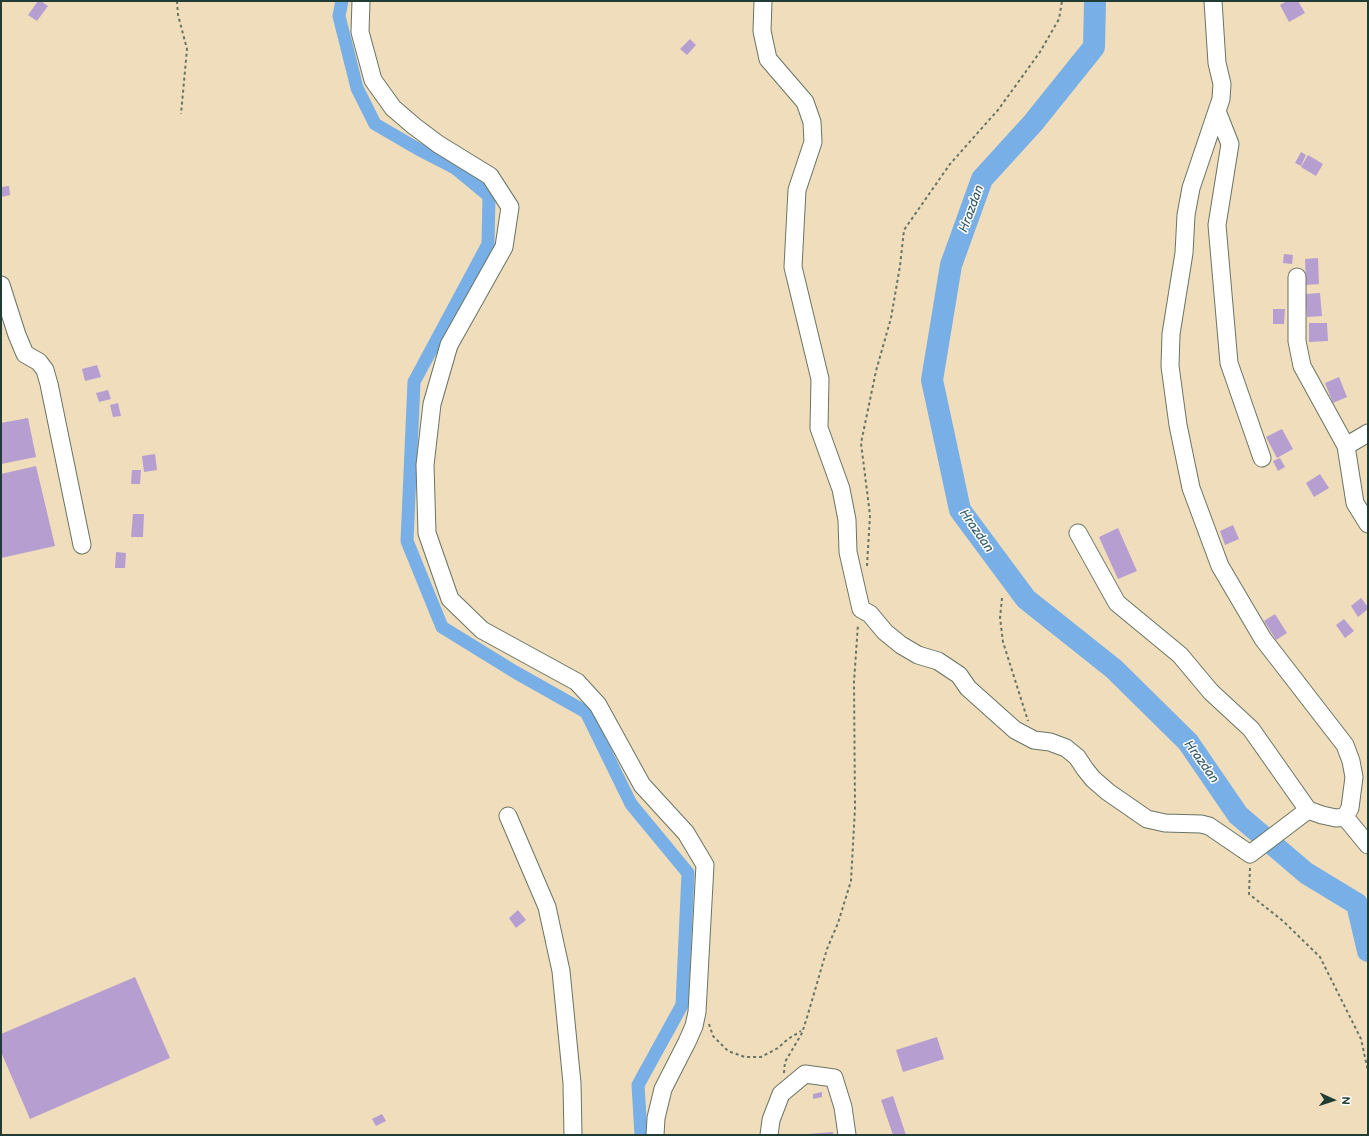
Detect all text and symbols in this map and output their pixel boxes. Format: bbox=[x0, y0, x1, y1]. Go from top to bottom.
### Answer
water label: Hrazdan bbox=[956, 183, 988, 235]
water label: Hrazdan bbox=[955, 506, 997, 556]
water label: Hrazdan bbox=[1180, 737, 1222, 787]
north arrow bbox=[1313, 1080, 1353, 1120]
text: N bbox=[1339, 1096, 1352, 1105]

